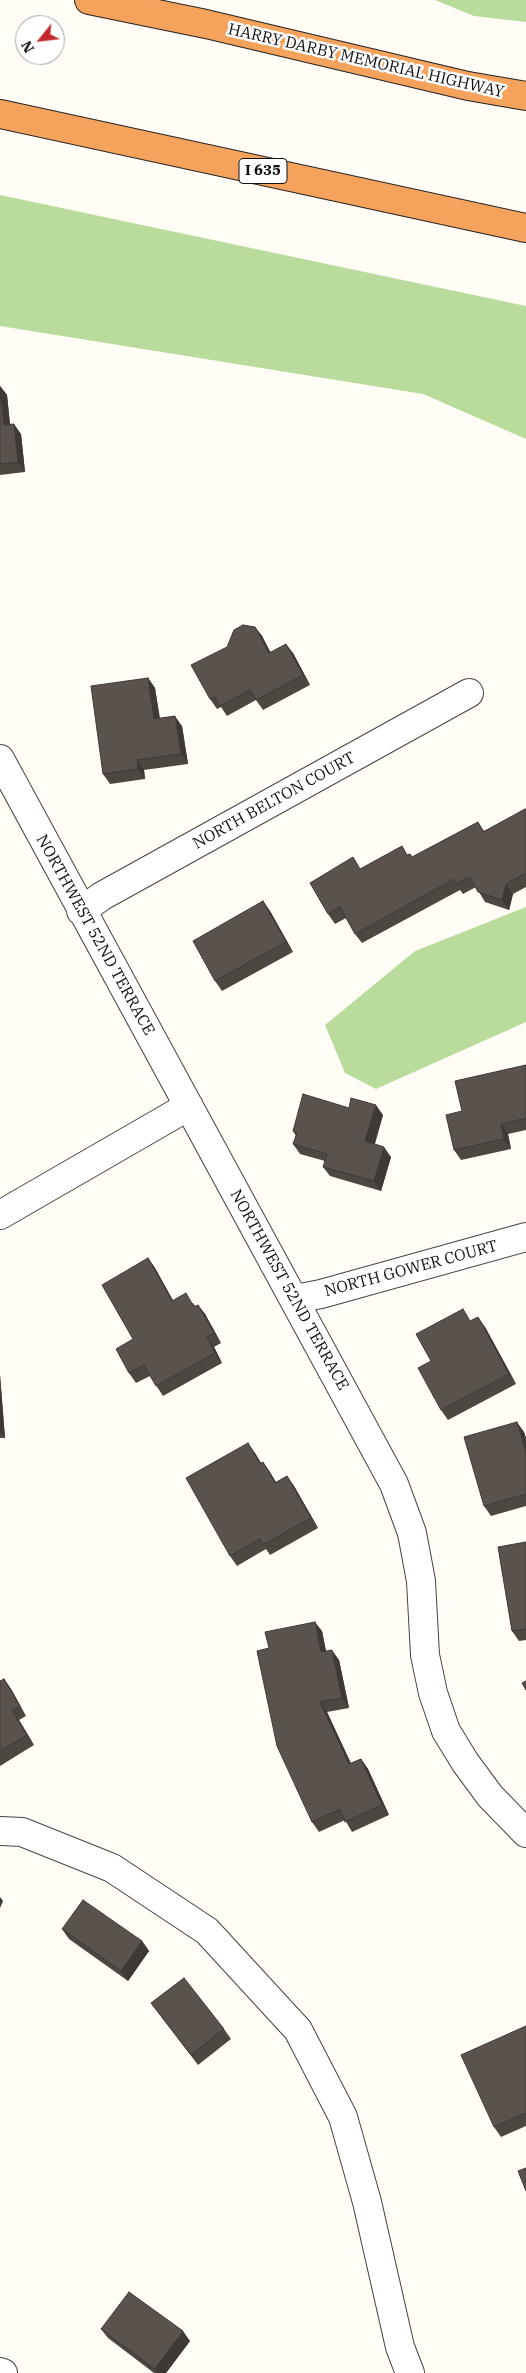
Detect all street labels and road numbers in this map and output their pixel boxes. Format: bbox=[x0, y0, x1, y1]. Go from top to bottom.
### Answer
street label: HARRY DARBY MEMORIAL HIGHWAY bbox=[226, 20, 506, 102]
road number: I 635 bbox=[239, 158, 287, 184]
street label: NORTH BELTON COURT bbox=[190, 748, 358, 854]
street label: NORTHWEST 52ND TERRACE bbox=[32, 831, 158, 1039]
street label: NORTHWEST 52ND TERRACE bbox=[226, 1186, 352, 1394]
street label: NORTH GOWER COURT bbox=[322, 1237, 500, 1301]

